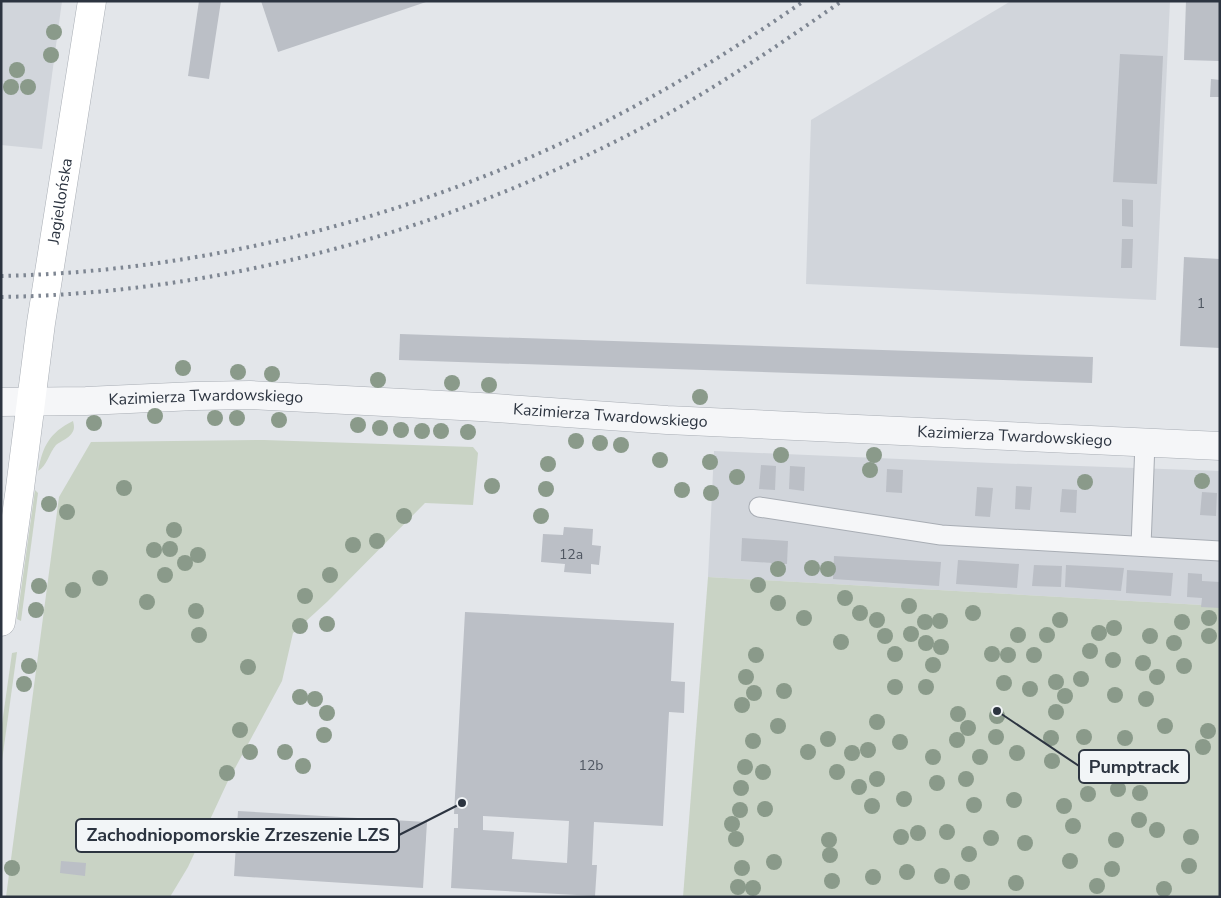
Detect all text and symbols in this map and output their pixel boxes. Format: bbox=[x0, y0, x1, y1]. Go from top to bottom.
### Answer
street label: Jagiellońska bbox=[42, 157, 78, 247]
house number: 1 bbox=[1197, 294, 1205, 313]
street label: Kazimierza Twardowskiego bbox=[108, 384, 304, 411]
street label: Kazimierza Twardowskiego bbox=[512, 398, 708, 433]
street label: Kazimierza Twardowskiego bbox=[917, 421, 1113, 452]
house number: 12a bbox=[559, 545, 583, 564]
callout: Pumptrack bbox=[1079, 750, 1189, 783]
text: Pumptrack bbox=[1089, 755, 1180, 779]
house number: 12b bbox=[579, 756, 603, 775]
callout: Zachodniopomorskie Zrzeszenie LZS bbox=[76, 819, 399, 852]
text: Zachodniopomorskie Zrzeszenie LZS bbox=[86, 823, 390, 847]

